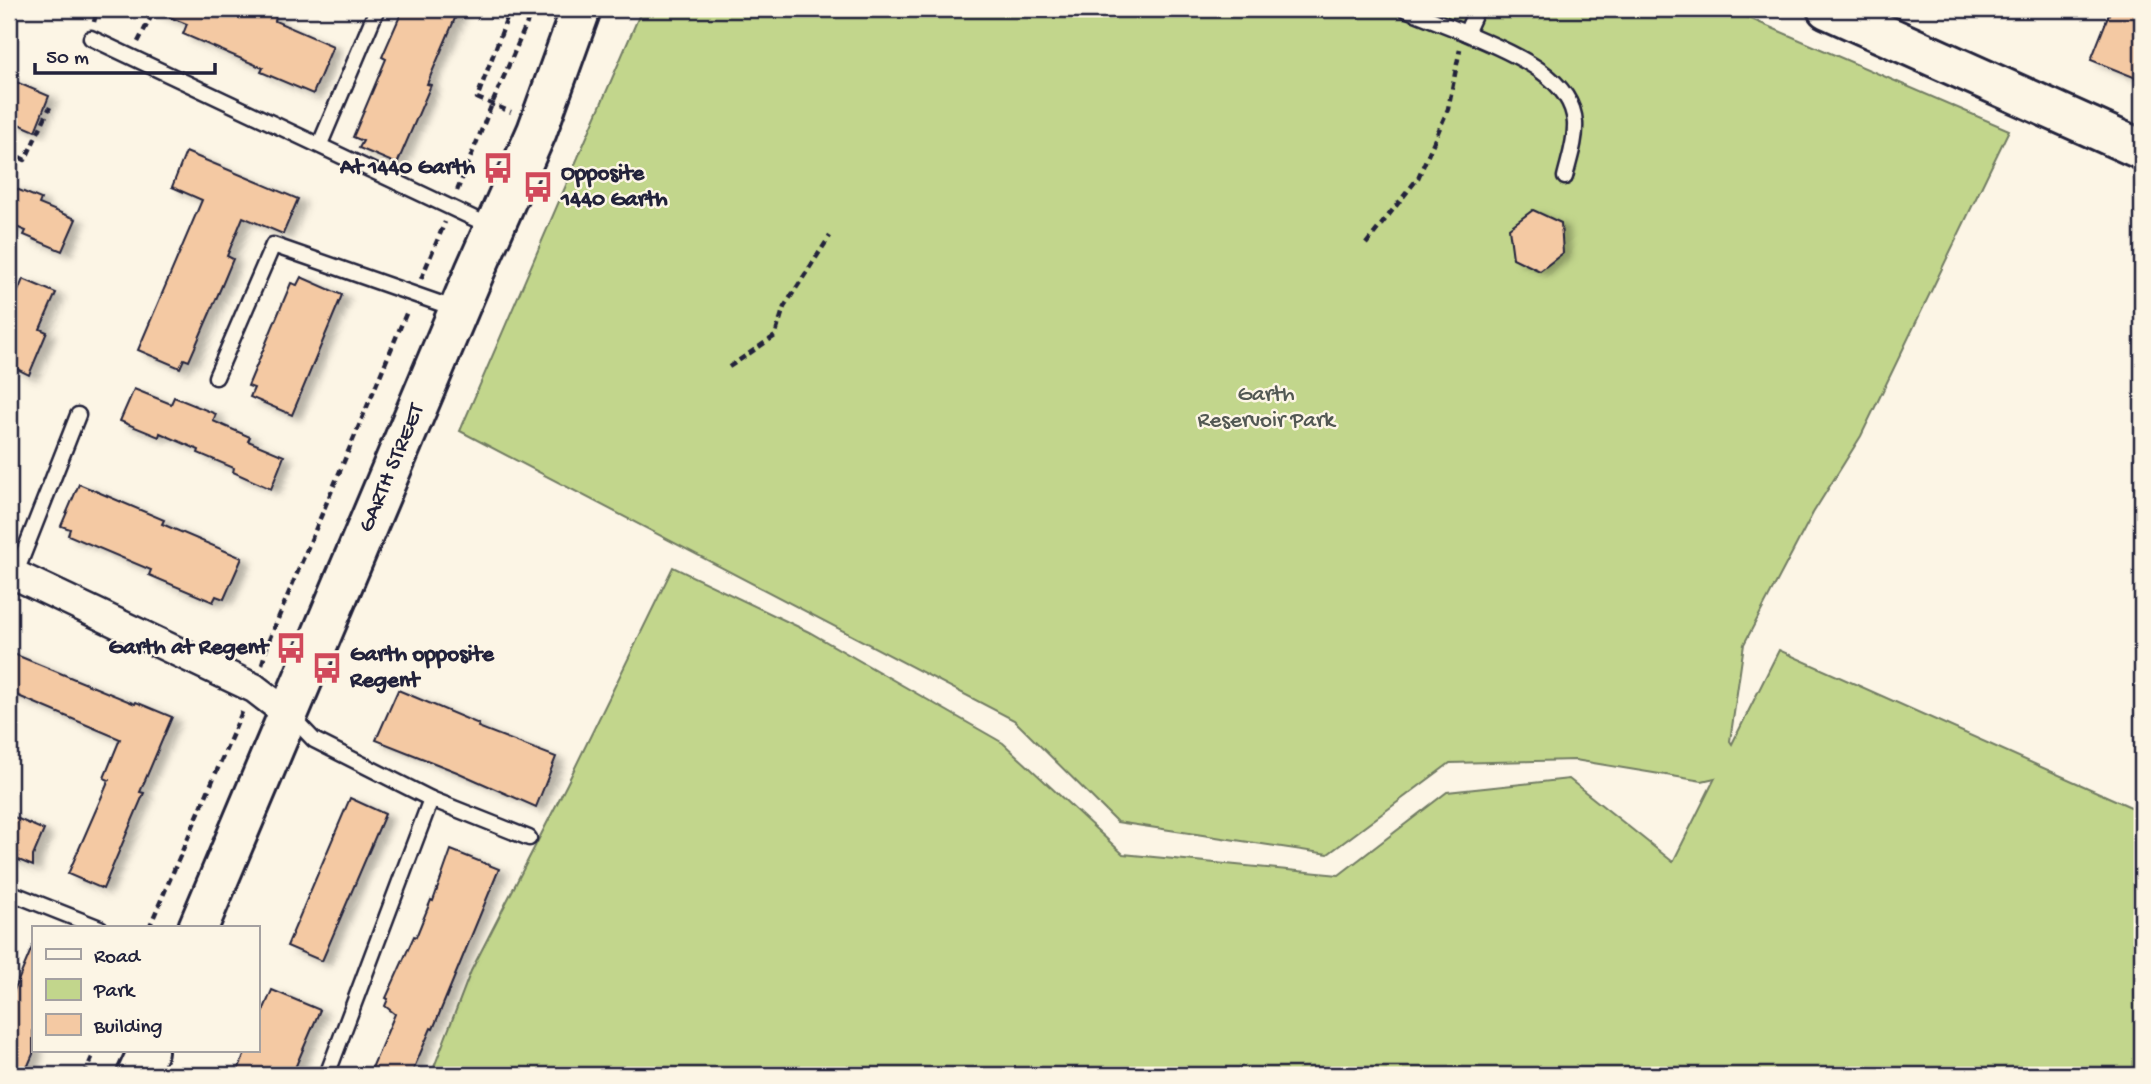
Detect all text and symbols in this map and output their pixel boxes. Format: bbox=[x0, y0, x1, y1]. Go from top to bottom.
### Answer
scale bar bbox=[35, 32, 215, 76]
text: 50 m bbox=[46, 47, 89, 72]
bus stop icon: At 1440 Garth bbox=[481, 151, 515, 185]
place label: At 1440 Garth bbox=[339, 155, 476, 182]
place label: Opposite 1440 Garth bbox=[560, 161, 668, 214]
bus stop icon: Opposite 1440 Garth bbox=[521, 170, 555, 204]
park label: Garth Reservoir Park bbox=[1198, 382, 1337, 435]
street label: GARTH STREET bbox=[353, 399, 431, 536]
bus stop icon: Garth at Regent bbox=[274, 631, 308, 665]
place label: Garth at Regent bbox=[109, 635, 271, 662]
place label: Garth opposite Regent bbox=[349, 642, 495, 695]
bus stop icon: Garth opposite Regent bbox=[310, 651, 344, 685]
legend bbox=[32, 926, 259, 1052]
text: Road bbox=[94, 946, 142, 971]
text: Park bbox=[93, 980, 137, 1005]
text: Building bbox=[93, 1016, 163, 1041]

